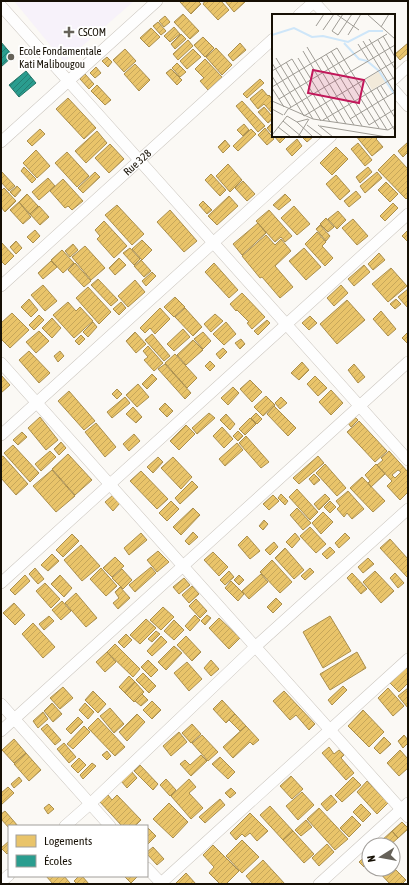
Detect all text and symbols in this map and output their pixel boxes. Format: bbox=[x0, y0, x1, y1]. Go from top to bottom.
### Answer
inset map bbox=[272, 14, 395, 137]
marker: CSCOM bbox=[63, 26, 75, 38]
place label: CSCOM bbox=[78, 26, 106, 38]
place label: Ecole Fondamentale Kati Malibougou bbox=[19, 45, 102, 70]
marker: Ecole Fondamentale Kati Malibougou bbox=[6, 52, 16, 62]
street label: Rue 328 bbox=[121, 147, 153, 178]
legend bbox=[8, 825, 148, 877]
text: Logements bbox=[44, 834, 92, 848]
north arrow bbox=[361, 837, 401, 877]
text: Écoles bbox=[44, 854, 72, 868]
text: N bbox=[365, 855, 378, 863]

